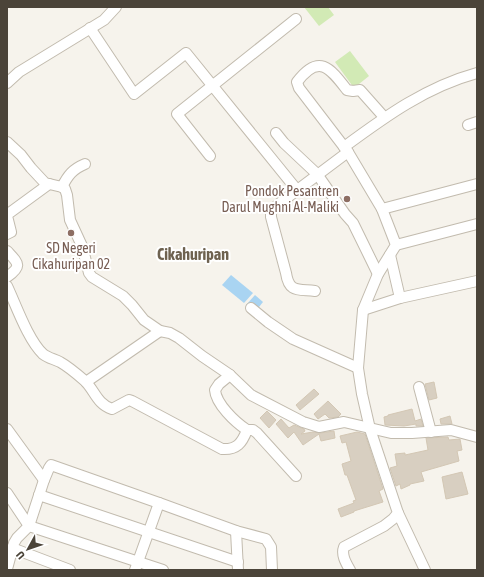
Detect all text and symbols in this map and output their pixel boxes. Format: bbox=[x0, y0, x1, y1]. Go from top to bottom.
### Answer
place label: Pondok Pesantren Darul Mughni Al-Maliki bbox=[221, 183, 339, 215]
marker: Pondok Pesantren Darul Mughni Al-Maliki bbox=[342, 194, 352, 204]
marker: SD Negeri Cikahuripan 02 bbox=[66, 228, 76, 238]
place label: SD Negeri Cikahuripan 02 bbox=[32, 240, 110, 272]
district label: Cikahuripan bbox=[157, 245, 229, 263]
north arrow bbox=[8, 529, 48, 569]
text: U bbox=[14, 549, 27, 562]

